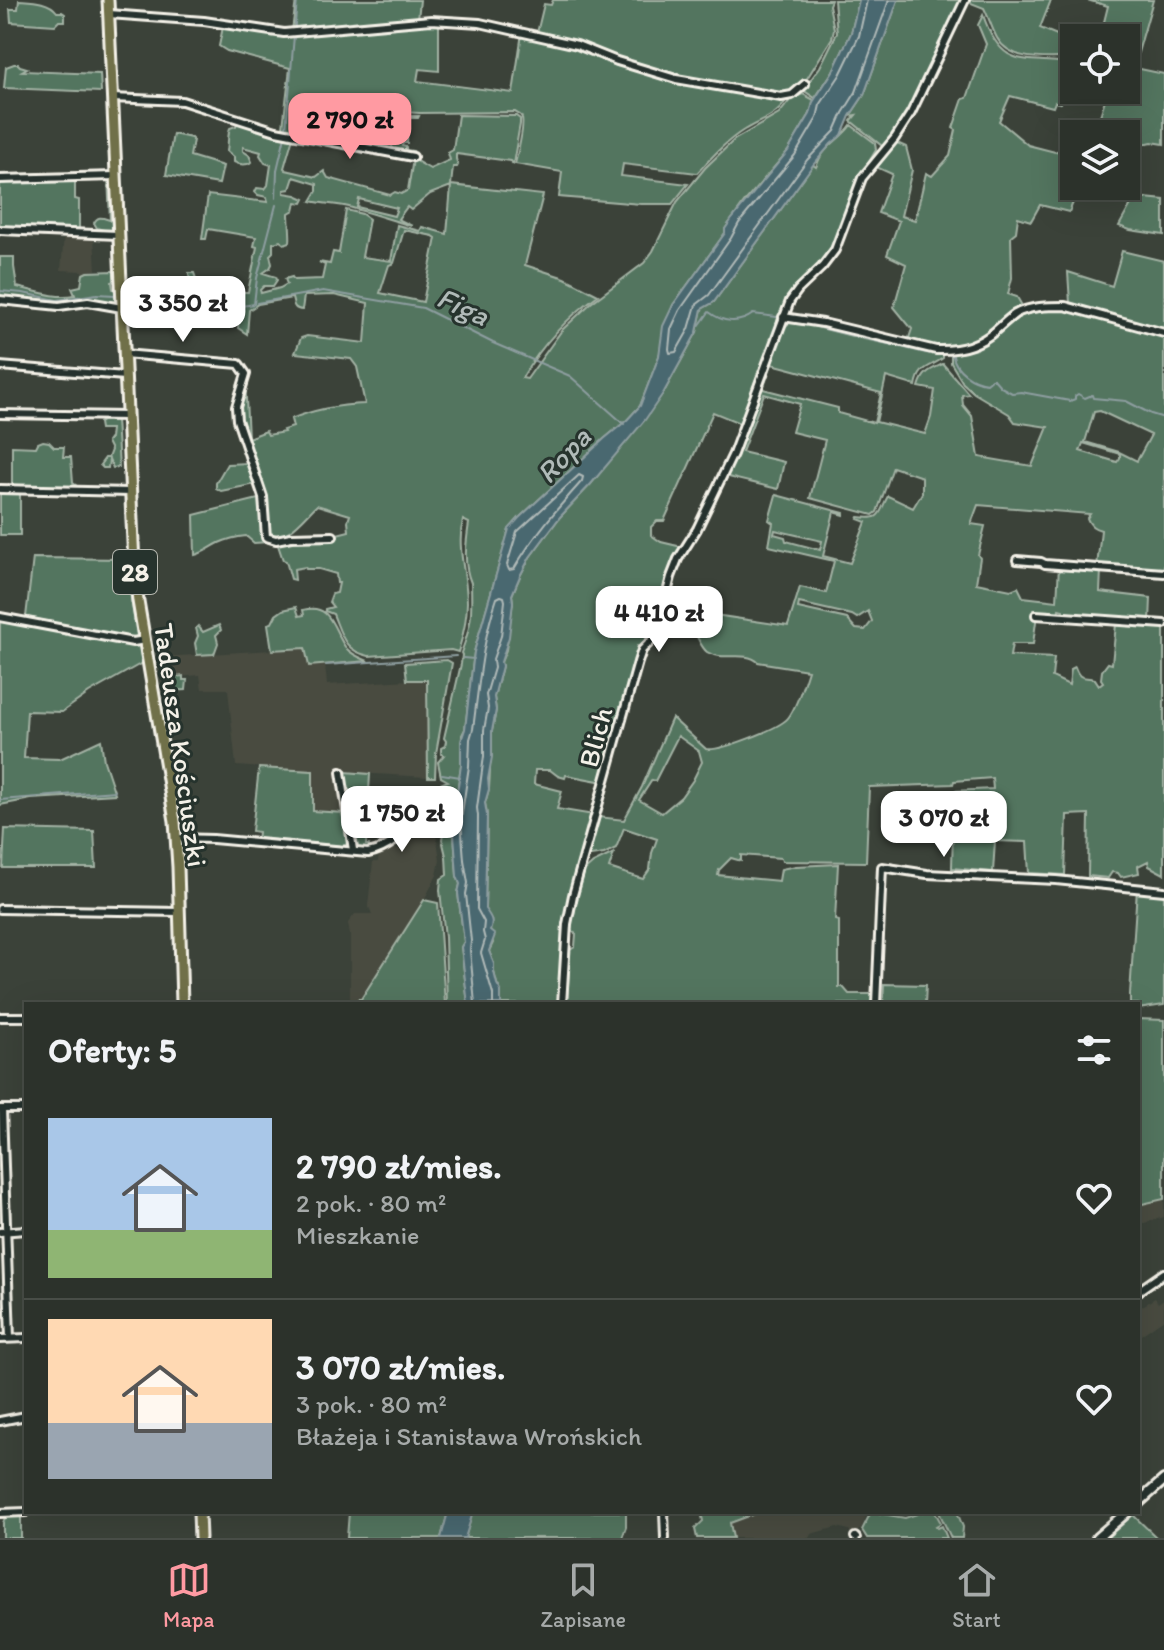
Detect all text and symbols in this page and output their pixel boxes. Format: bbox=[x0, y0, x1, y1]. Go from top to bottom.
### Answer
map controls bbox=[1060, 24, 1140, 200]
button: locate bbox=[1060, 24, 1140, 104]
pin: 2 790 zł bbox=[267, 93, 433, 161]
text: 2 790 zł bbox=[306, 103, 394, 135]
button: layers bbox=[1060, 120, 1140, 200]
pin: 3 350 zł bbox=[100, 276, 266, 344]
water label: Figa bbox=[431, 278, 496, 334]
text: 3 350 zł bbox=[138, 286, 228, 318]
water label: Ropa bbox=[528, 418, 599, 491]
road number: 28 bbox=[113, 550, 157, 594]
pin: 4 410 zł bbox=[576, 586, 742, 654]
text: 4 410 zł bbox=[614, 596, 704, 628]
street label: Tadeusza Kościuszki bbox=[147, 621, 215, 869]
street label: Blich bbox=[571, 703, 619, 771]
pin: 1 750 zł bbox=[319, 786, 485, 854]
pin: 3 070 zł bbox=[861, 791, 1027, 859]
text: 1 750 zł bbox=[359, 796, 445, 828]
text: 3 070 zł bbox=[899, 801, 989, 833]
icon: filters bbox=[1072, 1028, 1116, 1072]
text: Oferty: 5 bbox=[48, 1030, 176, 1071]
text: 2 790 zł/mies. bbox=[296, 1146, 502, 1187]
icon: home bbox=[112, 1150, 208, 1246]
icon: heart bbox=[1072, 1176, 1116, 1220]
text: 2 pok. · 80 m² bbox=[296, 1187, 446, 1219]
text: Mieszkanie bbox=[296, 1219, 419, 1251]
text: 3 070 zł/mies. bbox=[296, 1347, 505, 1388]
icon: home bbox=[112, 1351, 208, 1447]
icon: heart bbox=[1072, 1377, 1116, 1421]
text: 3 pok. · 80 m² bbox=[296, 1388, 447, 1420]
text: Błażeja i Stanisława Wrońskich bbox=[296, 1420, 642, 1452]
tab: Mapa bbox=[163, 1558, 214, 1633]
tab: Zapisane bbox=[541, 1558, 626, 1633]
tab: Start bbox=[952, 1558, 1001, 1633]

